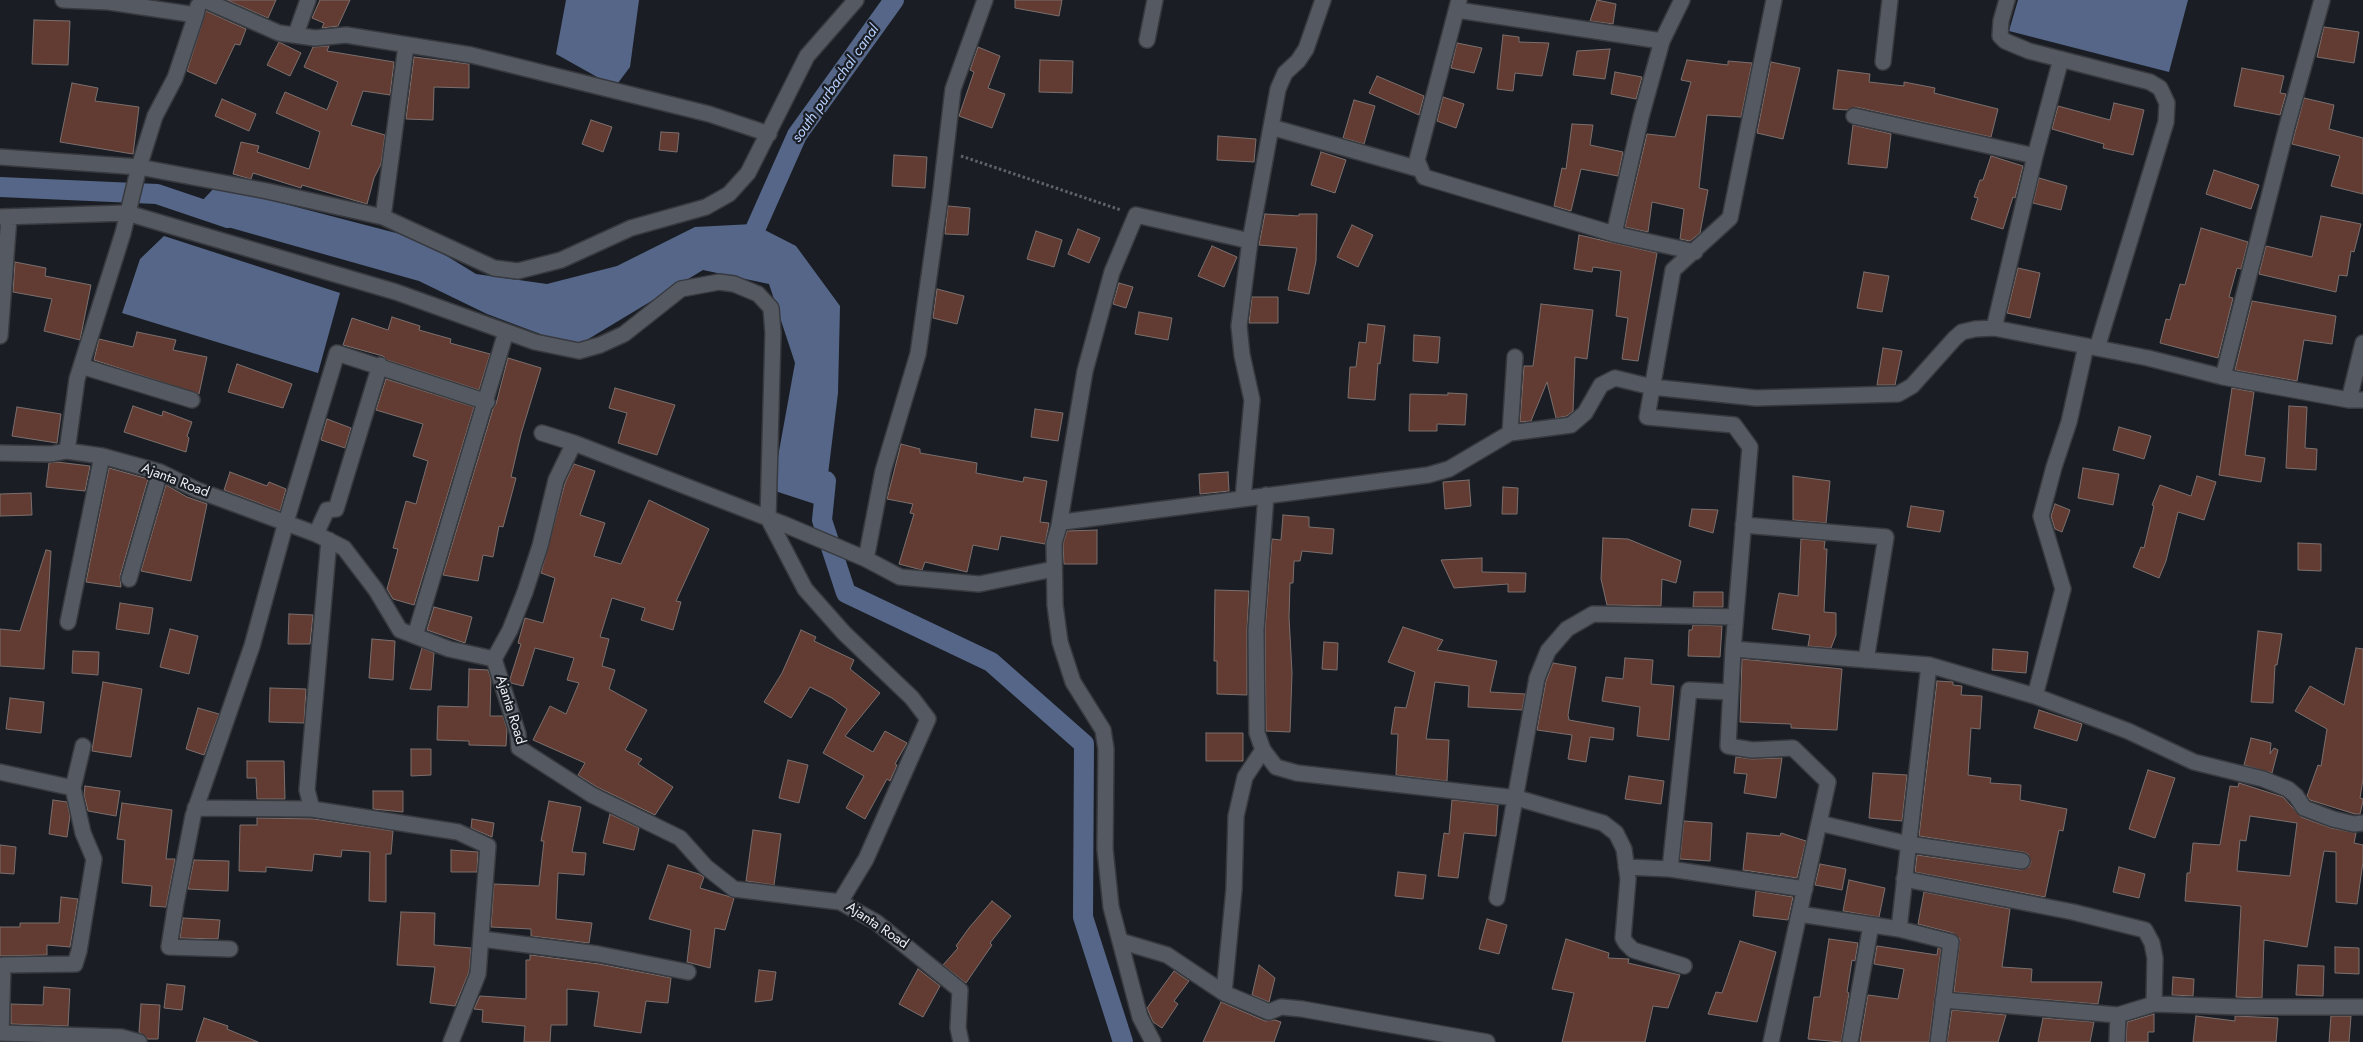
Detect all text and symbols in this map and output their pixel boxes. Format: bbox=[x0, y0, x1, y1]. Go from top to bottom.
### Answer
water label: south purbachal canal bbox=[789, 22, 883, 146]
street label: Ajanta Road bbox=[139, 460, 211, 502]
street label: Ajanta Road bbox=[492, 673, 528, 747]
street label: Ajanta Road bbox=[843, 899, 911, 953]

